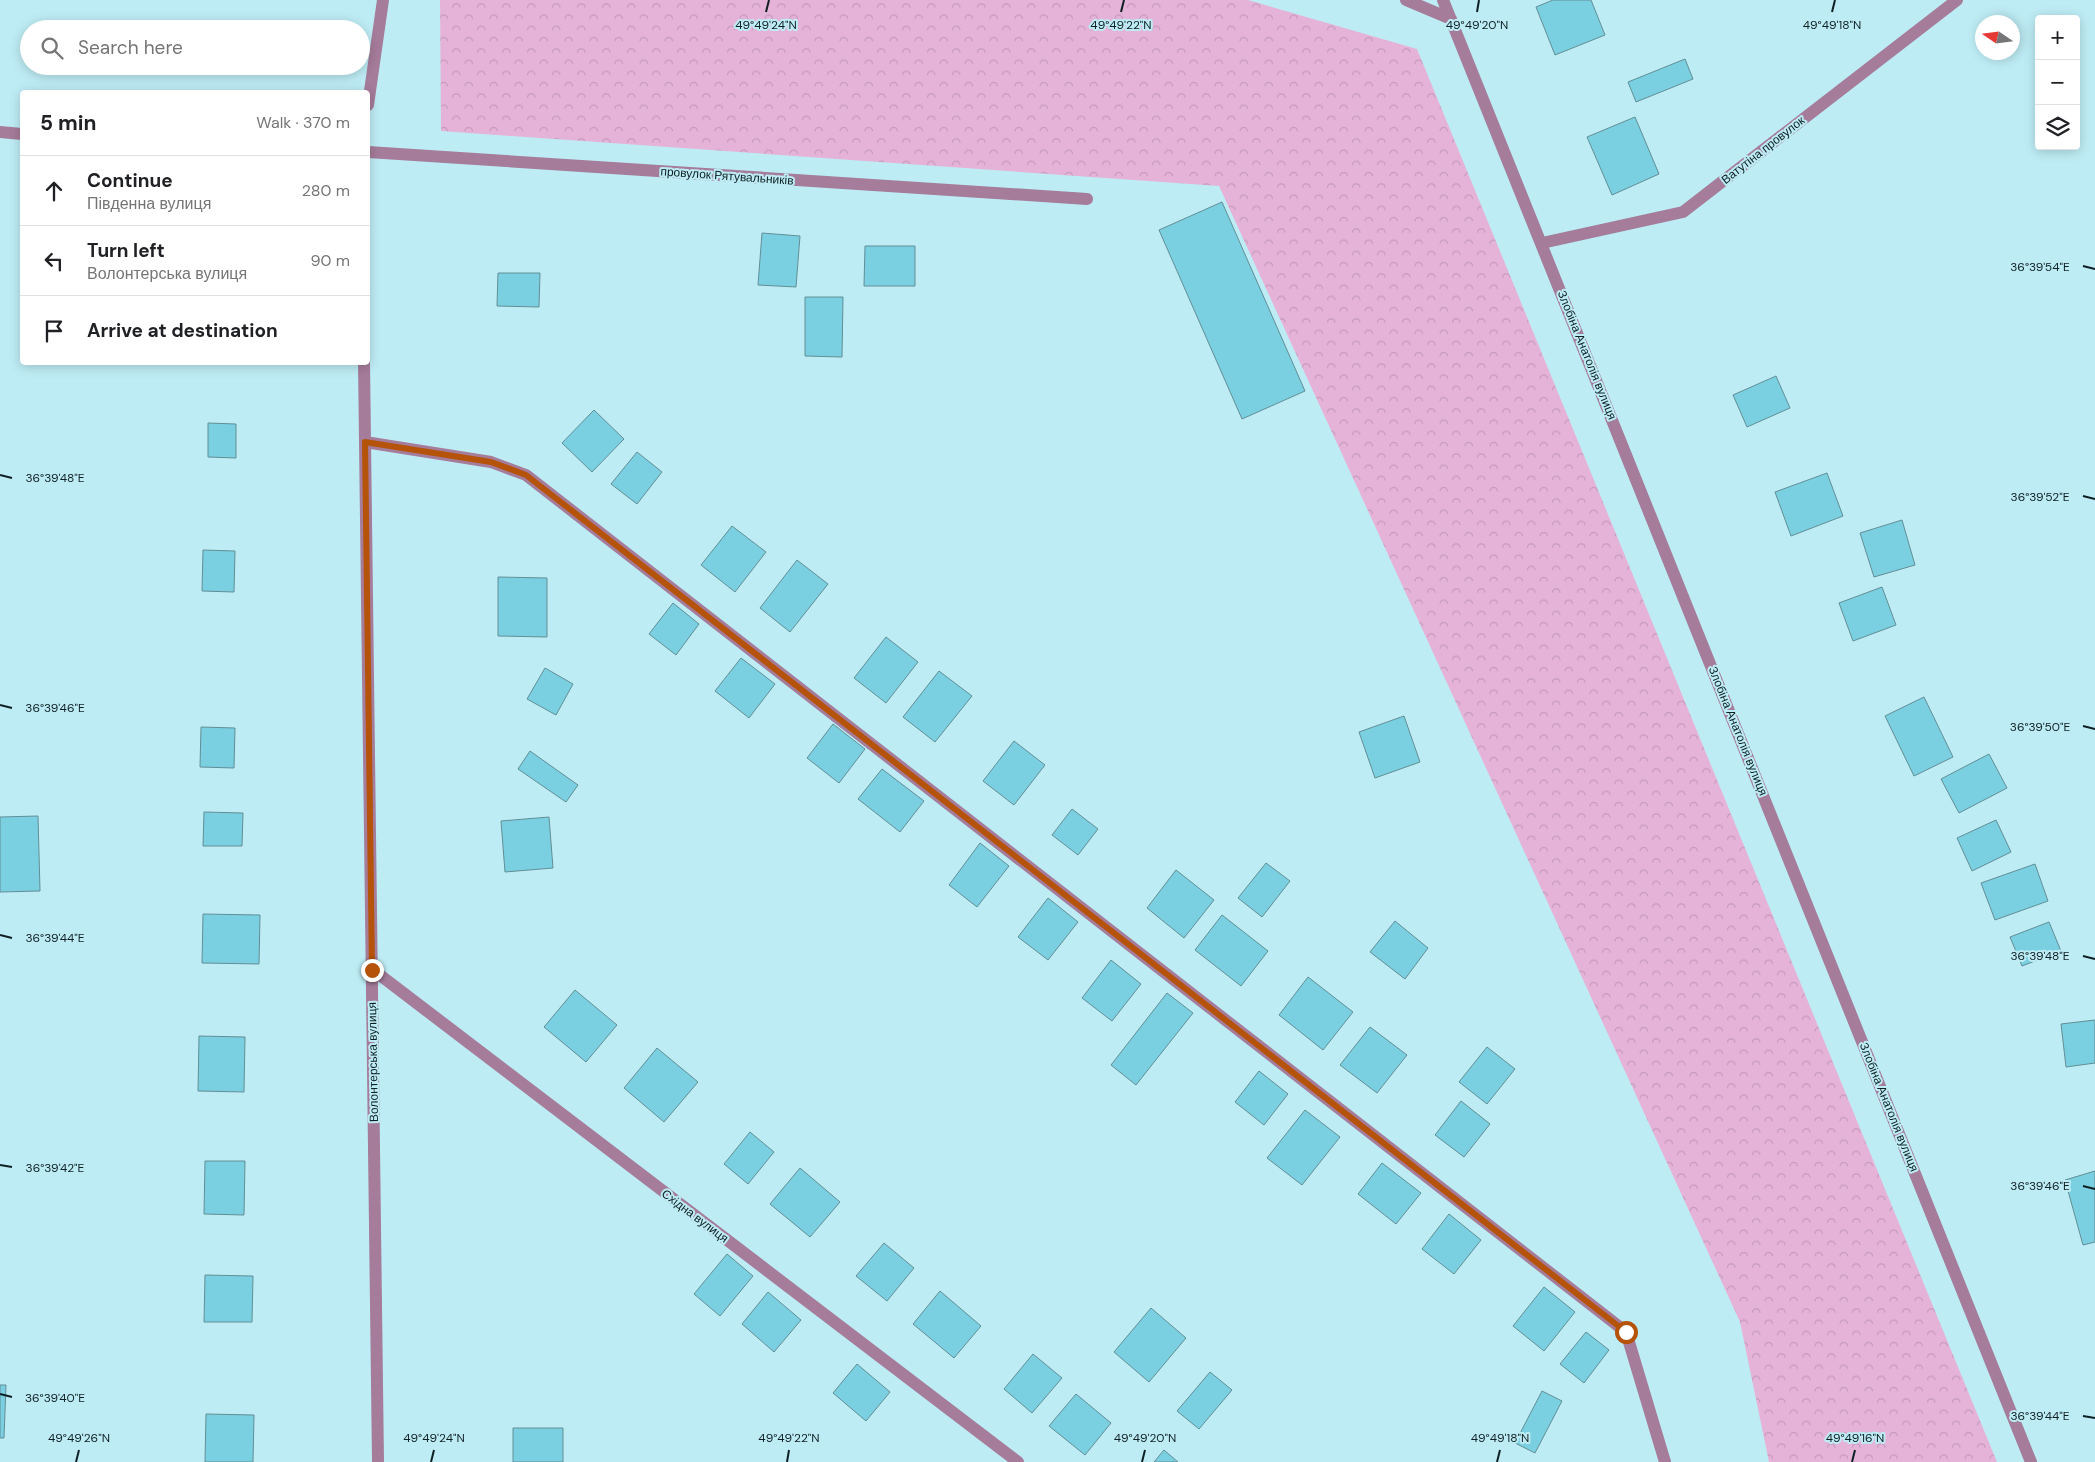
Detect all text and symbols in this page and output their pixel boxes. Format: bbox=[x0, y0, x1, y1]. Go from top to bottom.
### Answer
north arrow bbox=[1975, 15, 2020, 60]
map controls bbox=[2035, 15, 2080, 150]
button: + bbox=[2035, 15, 2080, 60]
text: 49°49'24"N bbox=[735, 17, 797, 33]
text: 49°49'22"N bbox=[1090, 17, 1152, 33]
text: 49°49'20"N bbox=[1446, 17, 1508, 33]
text: 49°49'18"N bbox=[1803, 17, 1861, 33]
search box bbox=[20, 20, 370, 75]
icon: search bbox=[38, 34, 66, 62]
text: Search here bbox=[78, 35, 183, 60]
button: − bbox=[2035, 60, 2080, 105]
button: layers bbox=[2035, 105, 2080, 150]
text: 5 min bbox=[40, 109, 96, 137]
text: Walk · 370 m bbox=[256, 112, 350, 133]
street label: Ватутіна провулок bbox=[1718, 112, 1808, 188]
street label: провулок Рятувальників bbox=[660, 163, 794, 189]
text: Continue bbox=[87, 168, 173, 193]
icon: ahead bbox=[40, 177, 68, 205]
text: 280 m bbox=[302, 180, 350, 201]
text: Південна вулиця bbox=[87, 193, 211, 214]
text: Turn left bbox=[87, 238, 165, 263]
icon: left bbox=[40, 247, 68, 275]
text: 90 m bbox=[310, 250, 350, 271]
text: 36°39'54"E bbox=[2010, 259, 2070, 275]
text: Волонтерська вулиця bbox=[87, 263, 247, 284]
street label: Злобіна Анатолія вулиця bbox=[1554, 288, 1620, 422]
icon: arrive bbox=[40, 317, 68, 345]
text: Arrive at destination bbox=[87, 318, 278, 343]
text: 36°39'48"E bbox=[25, 470, 85, 486]
text: 36°39'52"E bbox=[2011, 489, 2070, 505]
street label: Злобіна Анатолія вулиця bbox=[1705, 664, 1771, 798]
text: 36°39'46"E bbox=[25, 700, 85, 716]
text: 36°39'50"E bbox=[2010, 719, 2070, 735]
text: 36°39'44"E bbox=[25, 930, 85, 946]
text: 36°39'48"E bbox=[2010, 948, 2070, 964]
route end bbox=[361, 959, 384, 982]
street label: Волонтерська вулиця bbox=[364, 1002, 382, 1122]
street label: Злобіна Анатолія вулиця bbox=[1856, 1040, 1922, 1174]
text: 36°39'42"E bbox=[26, 1160, 85, 1176]
text: 36°39'46"E bbox=[2010, 1178, 2070, 1194]
street label: Східна вулиця bbox=[658, 1186, 732, 1246]
route start bbox=[1615, 1321, 1638, 1344]
text: 36°39'40"E bbox=[25, 1390, 85, 1406]
text: 36°39'44"E bbox=[2010, 1408, 2070, 1424]
text: 49°49'26"N bbox=[48, 1430, 110, 1446]
text: 49°49'24"N bbox=[403, 1430, 465, 1446]
text: 49°49'22"N bbox=[758, 1430, 820, 1446]
text: 49°49'20"N bbox=[1114, 1430, 1176, 1446]
text: 49°49'18"N bbox=[1471, 1430, 1529, 1446]
text: 49°49'16"N bbox=[1826, 1430, 1884, 1446]

